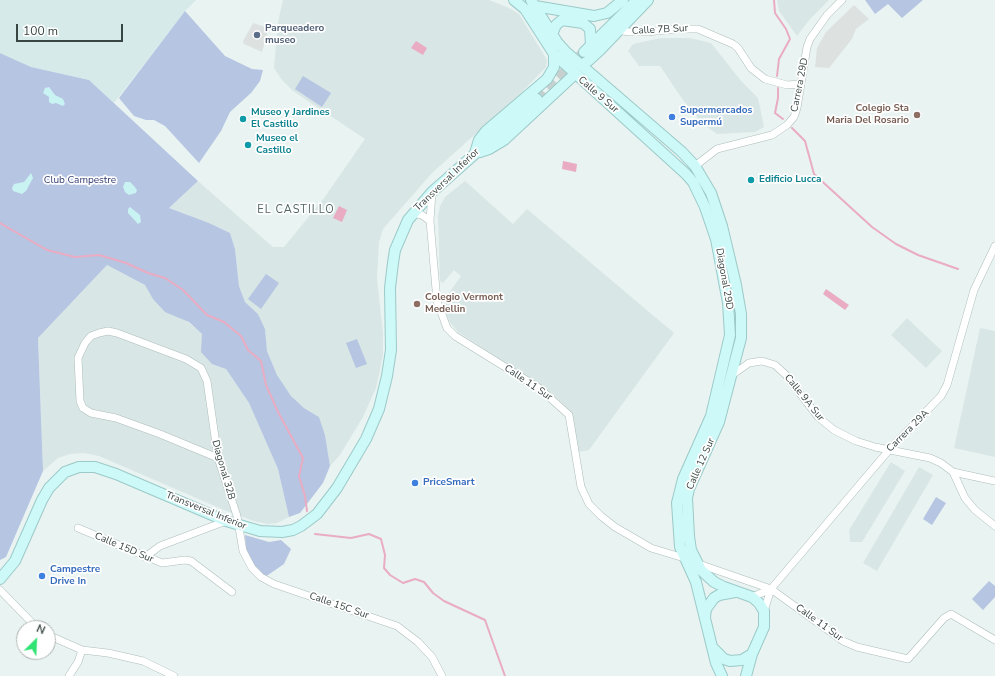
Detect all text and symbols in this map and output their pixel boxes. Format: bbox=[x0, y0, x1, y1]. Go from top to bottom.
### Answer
scale bar bbox=[18, 16, 125, 42]
text: 100 m bbox=[23, 23, 58, 39]
place label: Parqueadero museo bbox=[265, 23, 324, 46]
street label: Calle 7B Sur bbox=[632, 23, 688, 37]
marker: Parqueadero museo bbox=[252, 30, 262, 40]
street label: Carrera 29D bbox=[789, 57, 811, 113]
street label: Calle 9 Sur bbox=[575, 74, 621, 116]
place label: Colegio Sta Maria Del Rosario bbox=[826, 103, 909, 126]
place label: Supermercados Supermú bbox=[680, 105, 752, 128]
place label: Museo y Jardines El Castillo bbox=[251, 107, 330, 130]
marker: Colegio Sta Maria Del Rosario bbox=[912, 110, 922, 120]
marker: Supermercados Supermú bbox=[667, 112, 677, 122]
marker: Museo y Jardines El Castillo bbox=[238, 114, 248, 124]
place label: Museo el Castillo bbox=[256, 133, 298, 156]
marker: Museo el Castillo bbox=[243, 140, 253, 150]
street label: Transversal Inferior bbox=[412, 146, 482, 214]
place label: Edificio Lucca bbox=[759, 174, 821, 186]
park label: Club Campestre bbox=[44, 175, 116, 187]
marker: Edificio Lucca bbox=[746, 175, 756, 185]
district label: EL CASTILLO bbox=[257, 203, 335, 217]
street label: Diagonal 29D bbox=[713, 247, 735, 311]
place label: Colegio Vermont Medellin bbox=[425, 292, 503, 316]
marker: Colegio Vermont Medellin bbox=[412, 299, 422, 309]
street label: Calle 11 Sur bbox=[502, 362, 554, 404]
street label: Calle 9A Sur bbox=[781, 372, 827, 424]
street label: Carrera 29A bbox=[884, 407, 932, 455]
street label: Calle 12 Sur bbox=[684, 436, 718, 492]
street label: Diagonal 32B bbox=[209, 439, 237, 501]
place label: PriceSmart bbox=[423, 477, 475, 489]
marker: PriceSmart bbox=[410, 478, 420, 488]
street label: Transversal Inferior bbox=[164, 489, 248, 533]
street label: Calle 15D Sur bbox=[93, 530, 155, 566]
place label: Campestre Drive In bbox=[50, 564, 100, 588]
marker: Campestre Drive In bbox=[37, 571, 47, 581]
street label: Calle 15C Sur bbox=[308, 590, 370, 622]
street label: Calle 11 Sur bbox=[793, 602, 845, 644]
north arrow bbox=[16, 620, 56, 660]
text: N bbox=[34, 621, 47, 638]

